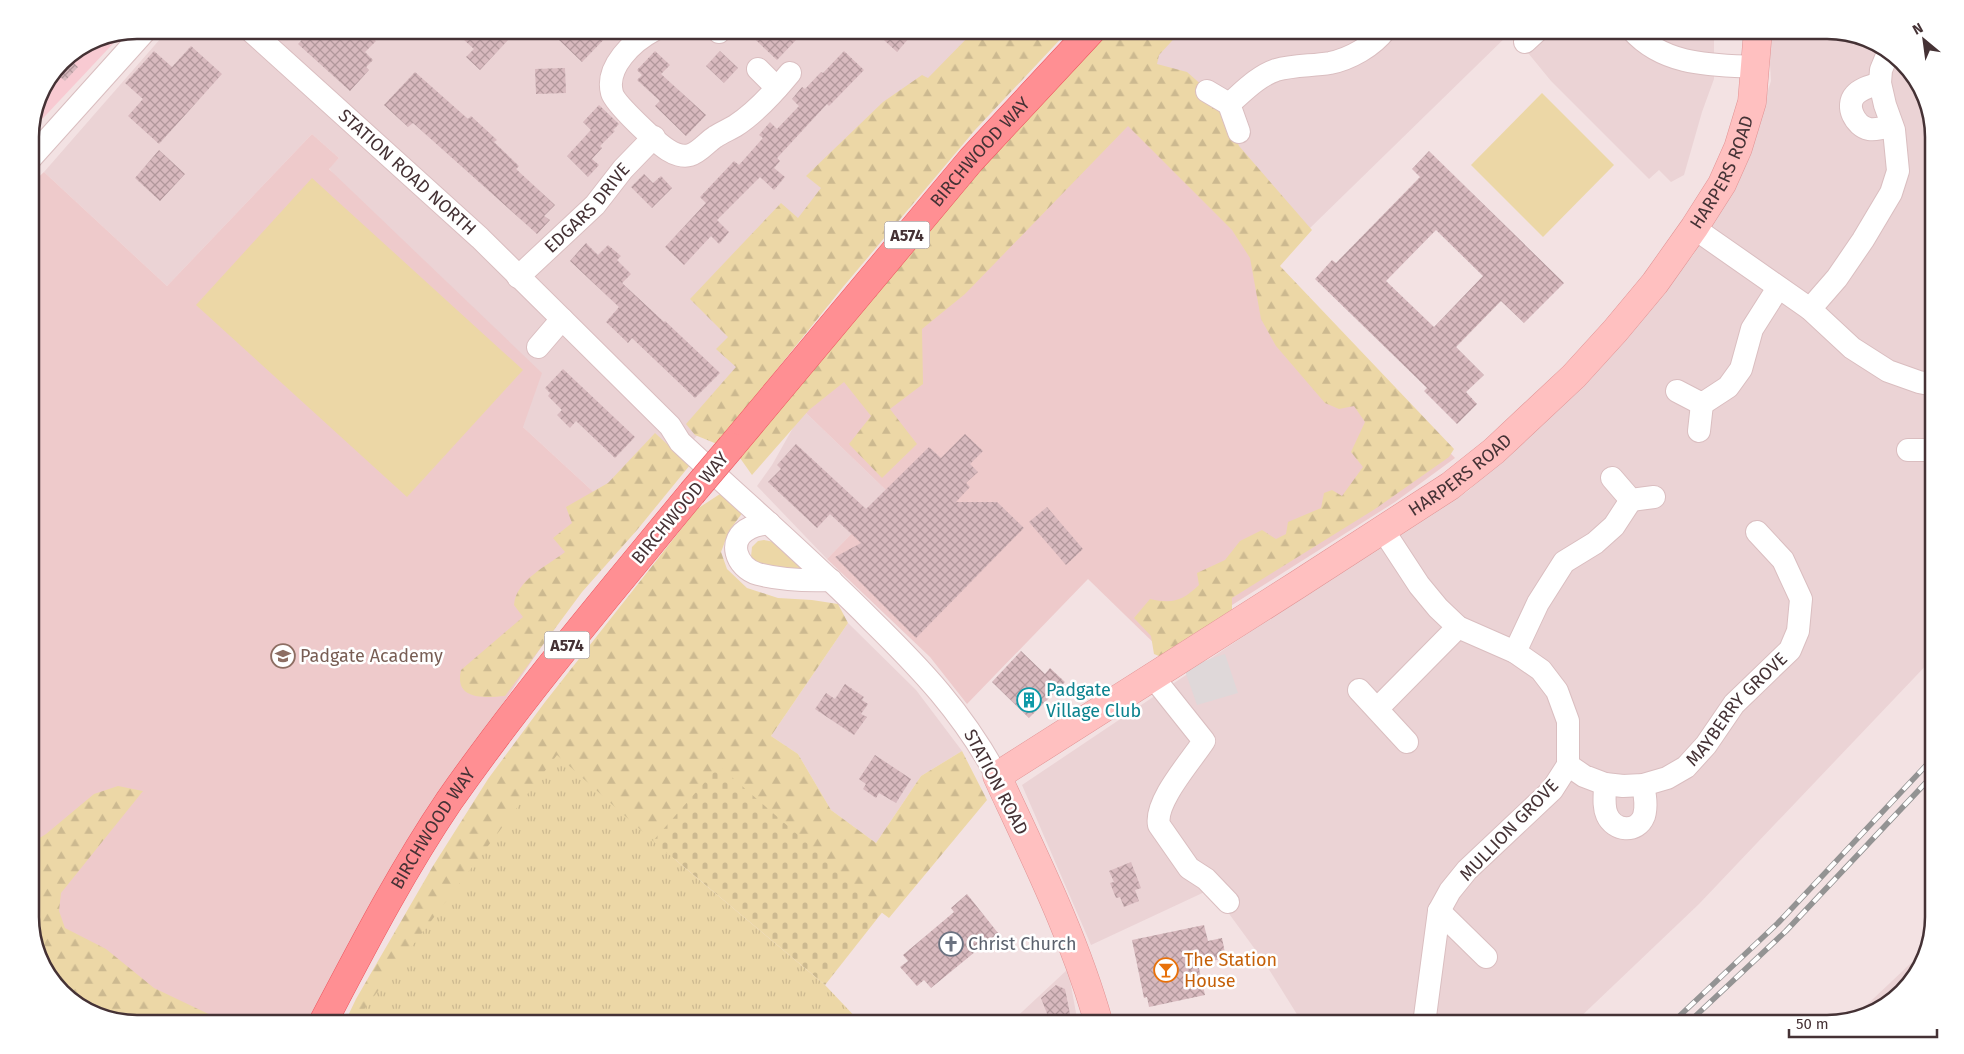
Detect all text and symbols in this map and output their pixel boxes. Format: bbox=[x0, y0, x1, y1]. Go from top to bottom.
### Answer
north arrow bbox=[1899, 15, 1949, 65]
text: N bbox=[1910, 19, 1926, 39]
street label: BIRCHWOOD WAY bbox=[925, 93, 1035, 212]
street label: STATION ROAD NORTH bbox=[334, 104, 481, 240]
street label: HARPERS ROAD bbox=[1685, 113, 1758, 233]
street label: EDGARS DRIVE bbox=[540, 158, 634, 258]
road number: A574 bbox=[884, 222, 930, 248]
street label: HARPERS ROAD bbox=[1404, 429, 1516, 521]
street label: BIRCHWOOD WAY bbox=[627, 447, 733, 569]
road number: A574 bbox=[544, 632, 590, 658]
school or university icon: Padgate Academy bbox=[270, 643, 296, 669]
place label: Padgate Academy bbox=[300, 645, 443, 667]
street label: MAYBERRY GROVE bbox=[1681, 648, 1792, 771]
place label: Padgate Village Club bbox=[1046, 679, 1141, 722]
building icon: Padgate Village Club bbox=[1016, 687, 1042, 713]
street label: STATION ROAD bbox=[959, 726, 1033, 838]
street label: BIRCHWOOD WAY bbox=[386, 763, 480, 893]
street label: MULLION GROVE bbox=[1455, 775, 1563, 885]
church icon: Christ Church bbox=[938, 931, 964, 957]
place label: Christ Church bbox=[968, 933, 1077, 955]
place label: The Station House bbox=[1184, 949, 1277, 992]
bar icon: The Station House bbox=[1153, 957, 1179, 983]
scale bar bbox=[1789, 1006, 1936, 1038]
text: 50 m bbox=[1796, 1015, 1829, 1033]

